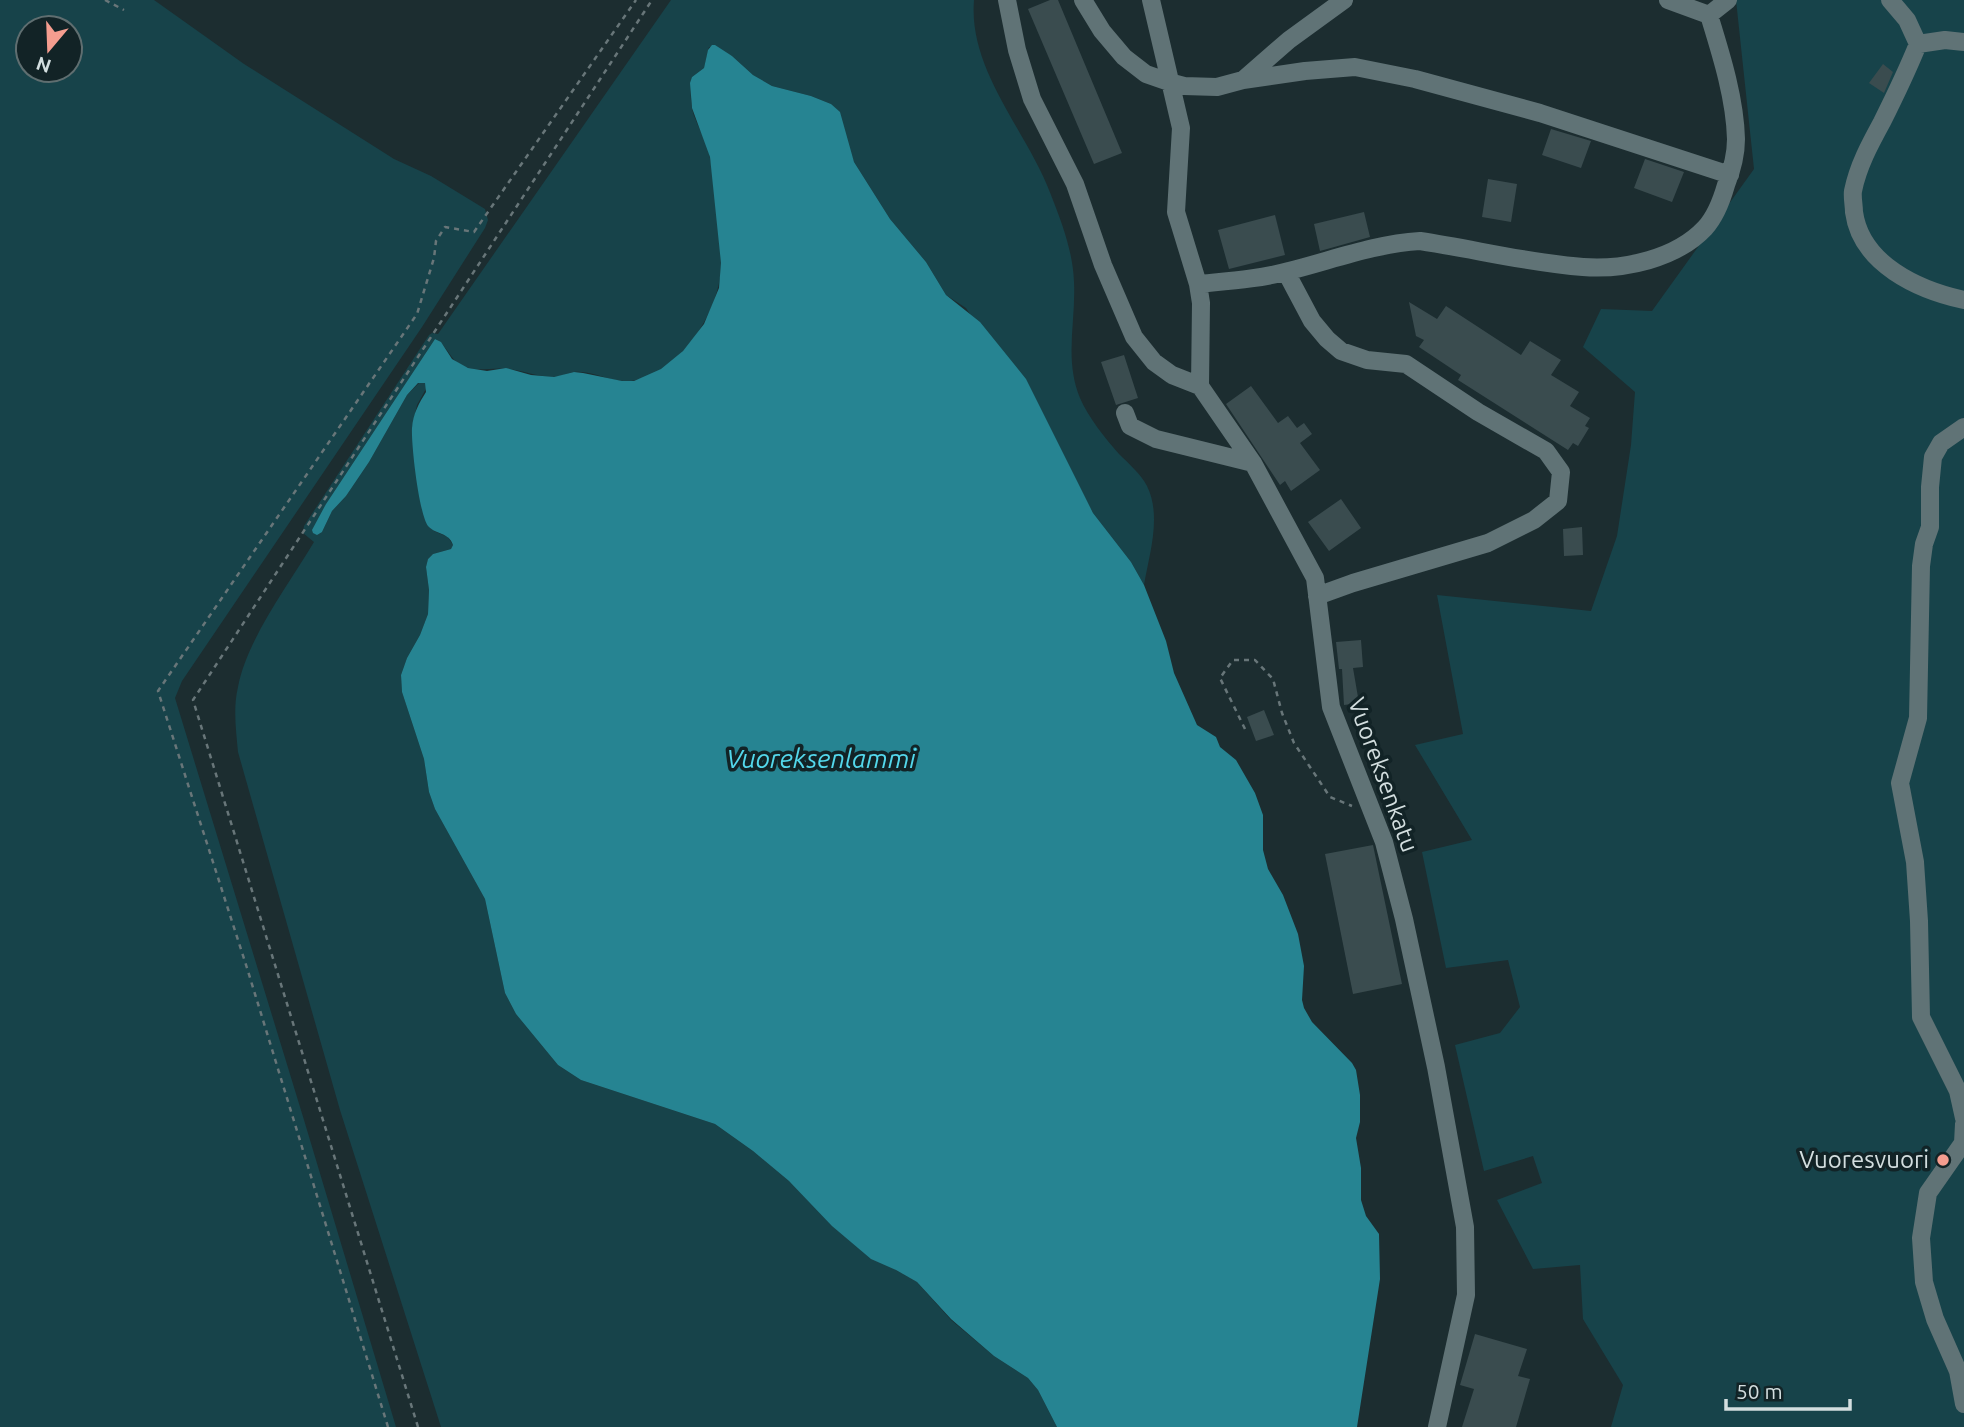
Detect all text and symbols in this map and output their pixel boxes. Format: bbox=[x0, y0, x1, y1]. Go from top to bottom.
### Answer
north arrow bbox=[14, 14, 84, 84]
text: N bbox=[33, 52, 54, 78]
street label: Vuoreksenkatu bbox=[1343, 694, 1424, 856]
water label: Vuoreksenlammi bbox=[726, 744, 917, 773]
place label: Vuoresvuori bbox=[1799, 1146, 1929, 1173]
marker: Vuoresvuori bbox=[1935, 1152, 1951, 1168]
scale bar bbox=[1726, 1368, 1850, 1412]
text: 50 m bbox=[1736, 1379, 1783, 1403]

